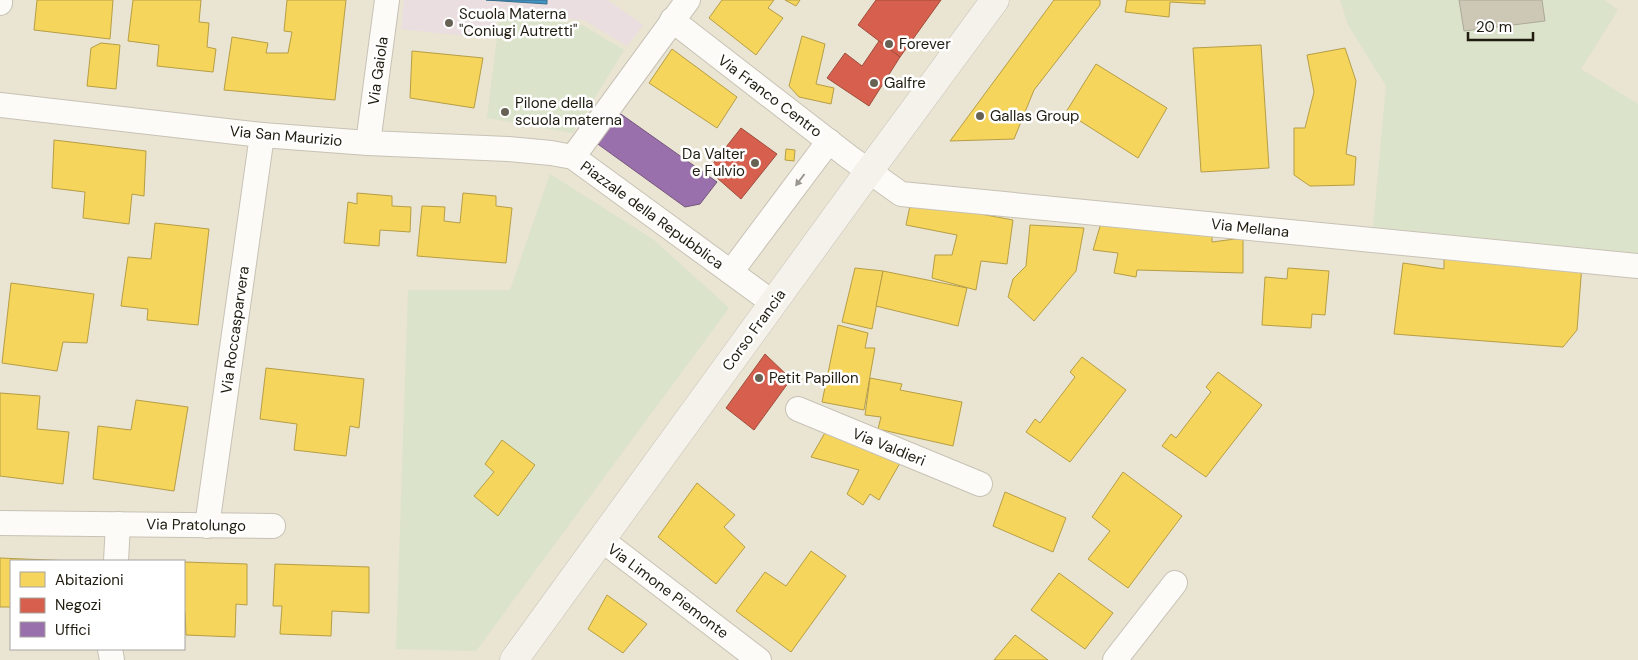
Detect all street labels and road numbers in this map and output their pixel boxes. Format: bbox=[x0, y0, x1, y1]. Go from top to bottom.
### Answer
street label: Via Gaiola bbox=[363, 35, 393, 107]
street label: Via Franco Centro bbox=[714, 50, 826, 142]
street label: Via San Maurizio bbox=[229, 121, 343, 151]
street label: Piazzale della Repubblica bbox=[576, 156, 728, 274]
street label: Via Mellana bbox=[1210, 214, 1290, 242]
street label: Via Roccasparvera bbox=[216, 265, 254, 395]
street label: Corso Francia bbox=[718, 285, 790, 375]
street label: Via Valdieri bbox=[849, 423, 929, 471]
street label: Via Pratolungo bbox=[146, 514, 246, 536]
street label: Via Limone Piemonte bbox=[603, 539, 733, 643]

